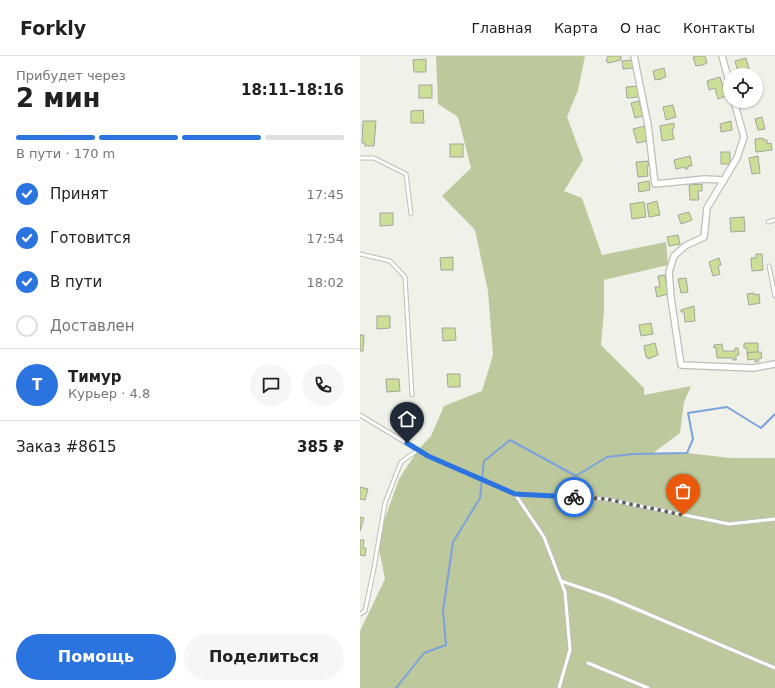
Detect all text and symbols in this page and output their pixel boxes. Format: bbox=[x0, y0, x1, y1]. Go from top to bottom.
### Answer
text: Forkly bbox=[20, 17, 86, 39]
text: Главная bbox=[471, 20, 532, 36]
text: Карта bbox=[554, 20, 598, 36]
text: О нас bbox=[620, 20, 661, 36]
text: Контакты bbox=[683, 20, 755, 36]
text: Прибудет через bbox=[16, 68, 126, 83]
map controls bbox=[723, 68, 763, 108]
button: locate bbox=[723, 68, 763, 108]
text: 18:11–18:16 bbox=[241, 81, 344, 99]
text: 2 мин bbox=[16, 83, 101, 113]
text: В пути · 170 m bbox=[16, 146, 115, 161]
icon: check bbox=[16, 183, 38, 205]
text: Принят bbox=[50, 185, 108, 203]
text: 17:45 bbox=[307, 187, 344, 202]
icon: check bbox=[16, 227, 38, 249]
text: Готовится bbox=[50, 229, 131, 247]
text: 17:54 bbox=[307, 231, 344, 246]
icon: check bbox=[16, 271, 38, 293]
text: В пути bbox=[50, 273, 102, 291]
text: 18:02 bbox=[307, 275, 344, 290]
text: Доставлен bbox=[50, 317, 135, 335]
button: chat bbox=[250, 364, 292, 406]
button: phone bbox=[302, 364, 344, 406]
text: Тимур bbox=[68, 368, 122, 386]
text: Т bbox=[32, 376, 42, 394]
text: Курьер · 4.8 bbox=[68, 386, 150, 401]
pin bbox=[390, 402, 424, 443]
icon: home bbox=[396, 408, 418, 430]
text: Заказ #8615 bbox=[16, 438, 117, 456]
text: 385 ₽ bbox=[297, 438, 344, 456]
pin bbox=[666, 474, 700, 515]
courier bbox=[554, 477, 594, 517]
icon: bag bbox=[672, 480, 694, 502]
icon: bike bbox=[563, 486, 585, 508]
button: Помощь bbox=[16, 634, 176, 680]
button: Поделиться bbox=[184, 634, 344, 680]

